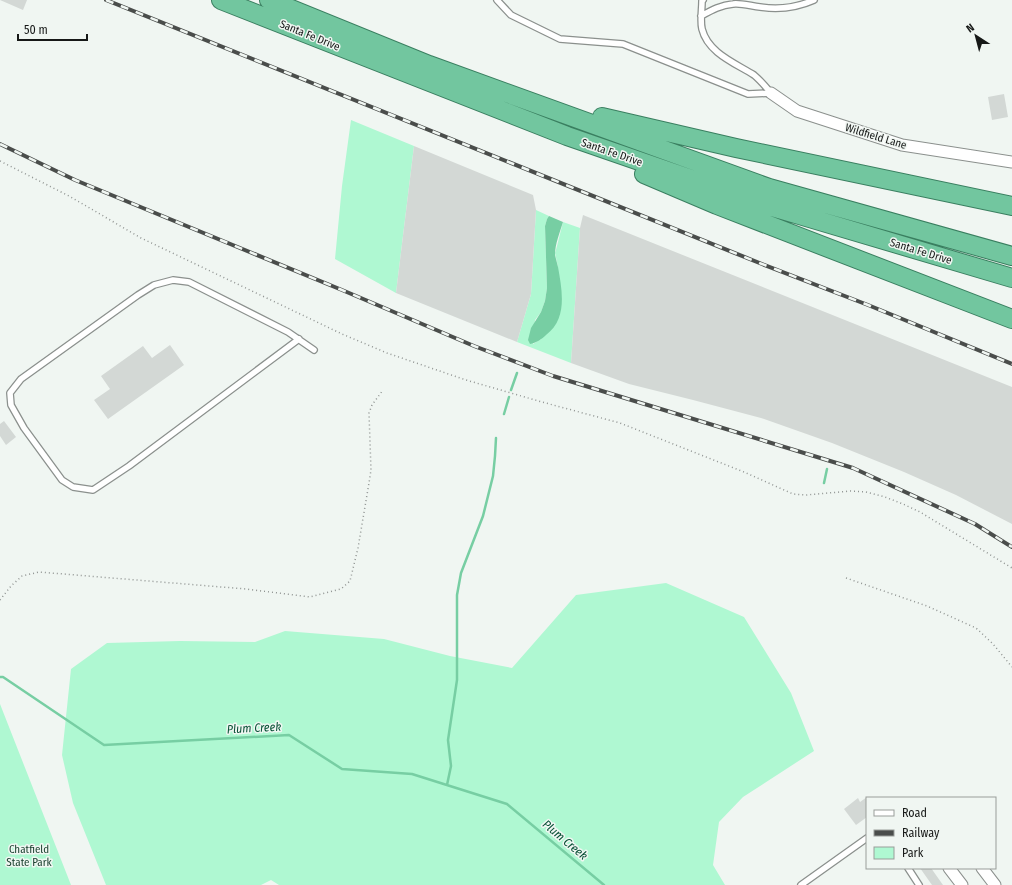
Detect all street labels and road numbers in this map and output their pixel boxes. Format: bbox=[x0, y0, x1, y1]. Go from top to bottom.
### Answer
street label: Santa Fe Drive bbox=[278, 17, 342, 53]
street label: Wildfield Lane bbox=[843, 121, 908, 152]
street label: Santa Fe Drive bbox=[580, 136, 644, 169]
street label: Santa Fe Drive bbox=[888, 236, 953, 267]

